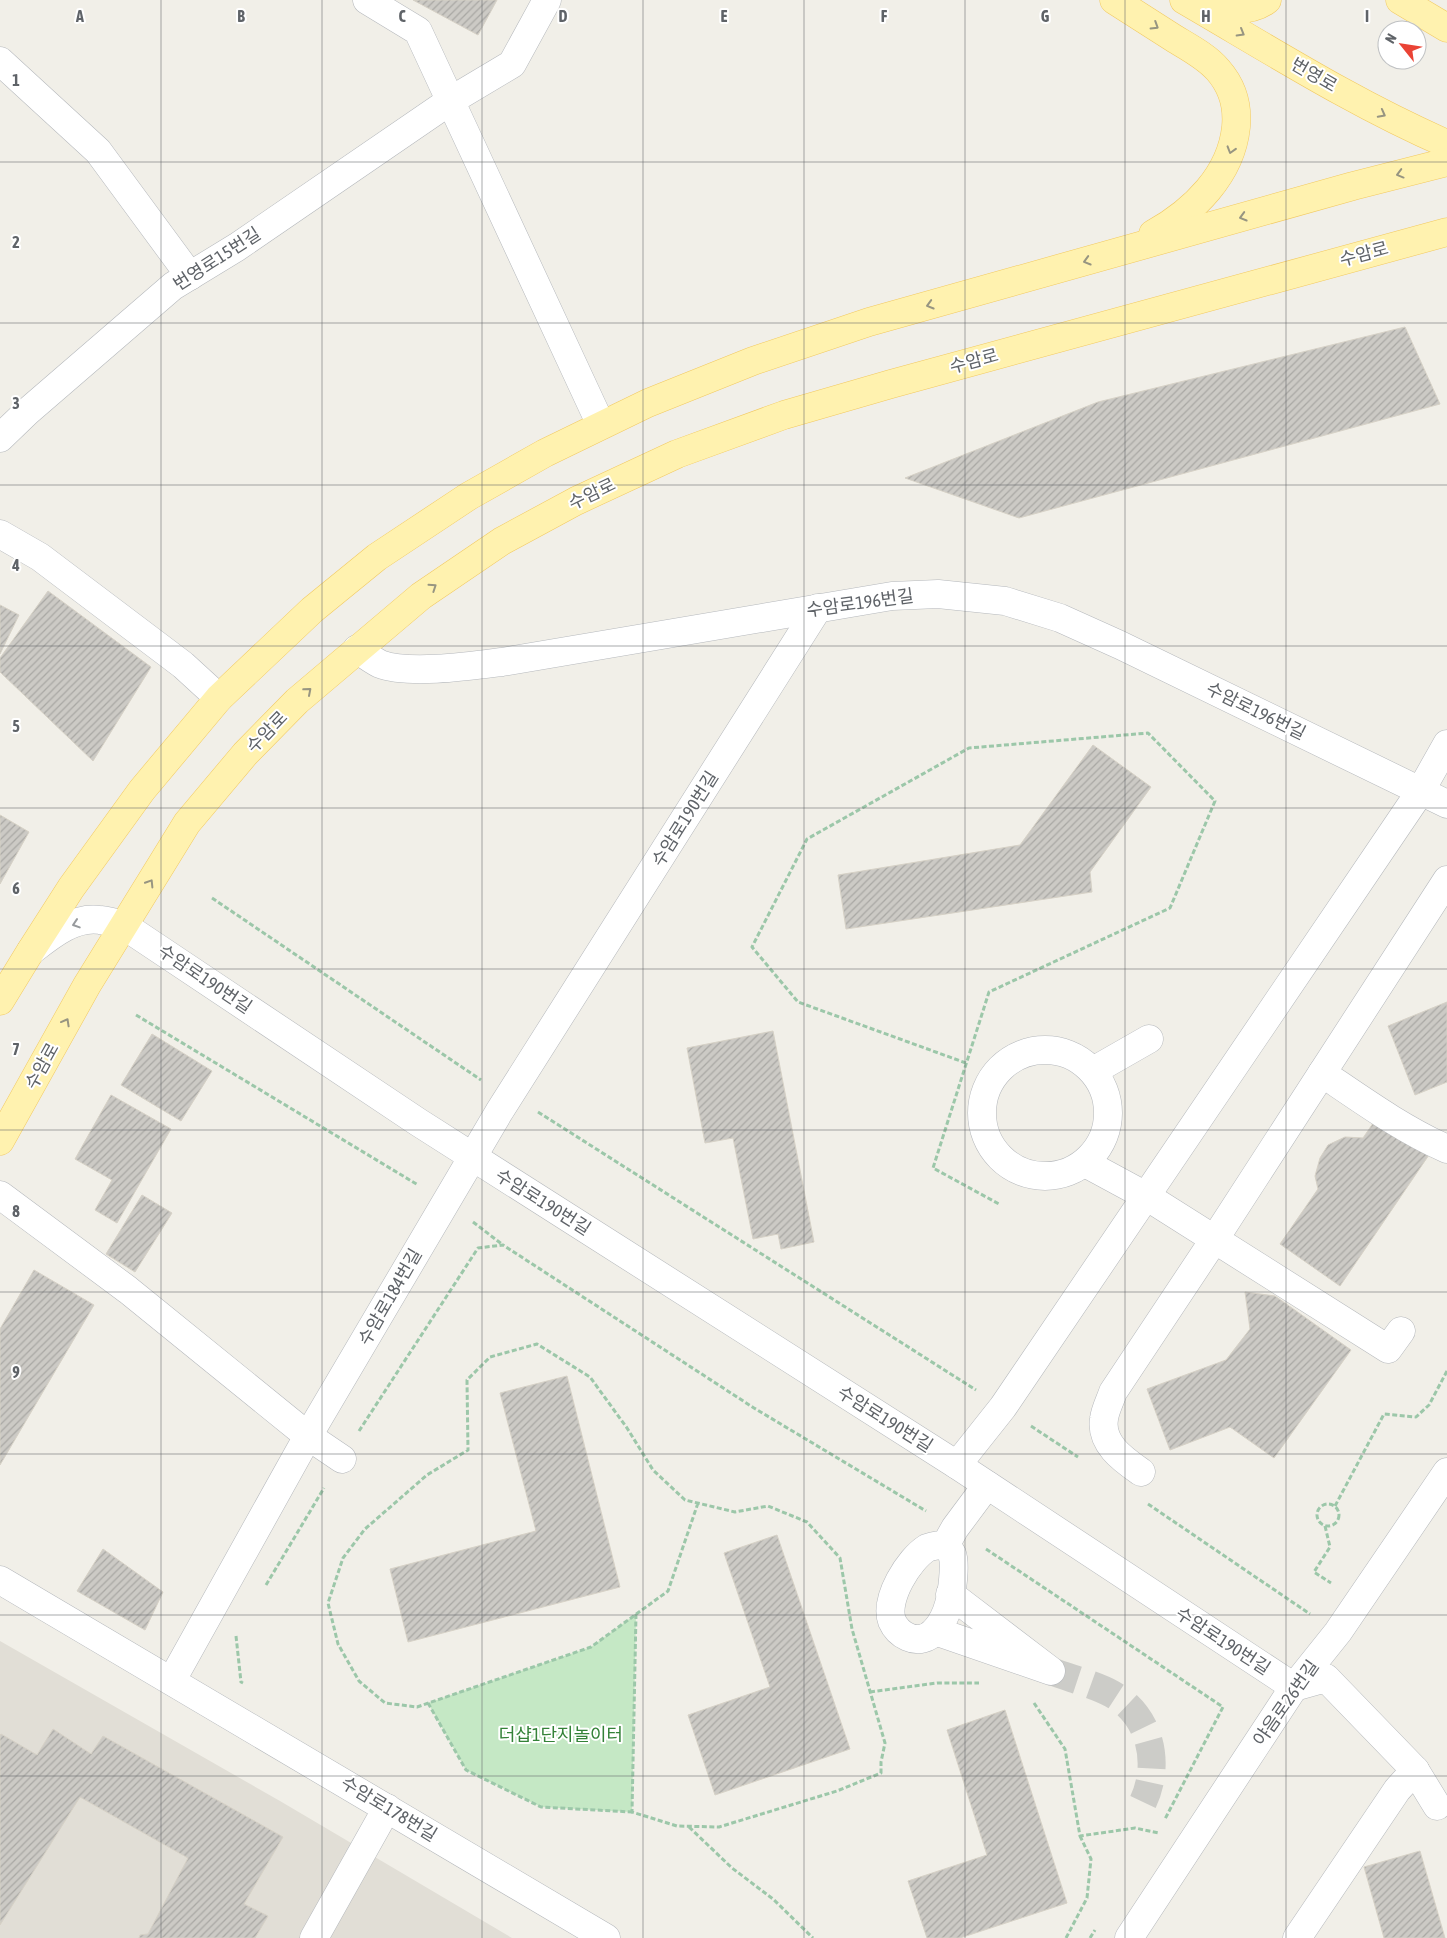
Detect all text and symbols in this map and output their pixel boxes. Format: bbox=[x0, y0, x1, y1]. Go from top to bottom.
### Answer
text: A bbox=[75, 7, 84, 25]
text: B bbox=[237, 7, 245, 25]
text: C bbox=[398, 7, 406, 25]
text: D bbox=[559, 7, 568, 25]
text: E bbox=[721, 7, 728, 25]
text: F bbox=[881, 7, 888, 25]
text: G bbox=[1041, 7, 1050, 25]
text: H bbox=[1201, 7, 1211, 25]
text: I bbox=[1365, 7, 1369, 25]
one-way arrow bbox=[1149, 20, 1158, 29]
north arrow bbox=[1377, 20, 1427, 70]
one-way arrow bbox=[1236, 27, 1245, 37]
text: N bbox=[1382, 31, 1400, 46]
street label: 번영로 bbox=[1287, 53, 1341, 96]
text: 1 bbox=[12, 71, 20, 89]
one-way arrow bbox=[1377, 107, 1386, 117]
one-way arrow bbox=[1226, 146, 1236, 154]
one-way arrow bbox=[1395, 168, 1404, 179]
one-way arrow bbox=[1239, 211, 1248, 222]
street label: 번영로15번길 bbox=[169, 223, 264, 295]
text: 2 bbox=[12, 233, 20, 251]
street label: 수암로 bbox=[1337, 237, 1391, 270]
one-way arrow bbox=[1082, 255, 1091, 266]
one-way arrow bbox=[927, 299, 935, 309]
street label: 수암로 bbox=[947, 344, 1001, 377]
text: 3 bbox=[12, 394, 20, 412]
street label: 수암로 bbox=[565, 473, 619, 514]
text: 4 bbox=[11, 556, 20, 574]
one-way arrow bbox=[428, 584, 437, 594]
street label: 수암로196번길 bbox=[805, 585, 915, 620]
street label: 수암로196번길 bbox=[1203, 677, 1309, 744]
one-way arrow bbox=[303, 688, 312, 697]
street label: 수암로 bbox=[242, 706, 291, 757]
text: 5 bbox=[12, 717, 20, 735]
street label: 수암로190번길 bbox=[647, 767, 722, 870]
text: 6 bbox=[12, 879, 20, 897]
one-way arrow bbox=[143, 879, 153, 888]
one-way arrow bbox=[72, 918, 80, 928]
street label: 수암로190번길 bbox=[155, 940, 256, 1018]
one-way arrow bbox=[60, 1018, 70, 1027]
street label: 수암로 bbox=[20, 1039, 63, 1093]
text: 7 bbox=[12, 1040, 20, 1058]
street label: 수암로190번길 bbox=[492, 1164, 595, 1239]
text: 8 bbox=[12, 1202, 20, 1220]
street label: 수암로184번길 bbox=[353, 1245, 426, 1349]
text: 9 bbox=[12, 1363, 20, 1381]
street label: 수암로190번길 bbox=[834, 1381, 937, 1456]
street label: 수암로190번길 bbox=[1172, 1602, 1274, 1679]
street label: 야음로26번길 bbox=[1248, 1656, 1323, 1750]
park label: 더샵1단지놀이터 bbox=[499, 1724, 623, 1745]
street label: 수암로178번길 bbox=[337, 1772, 441, 1845]

